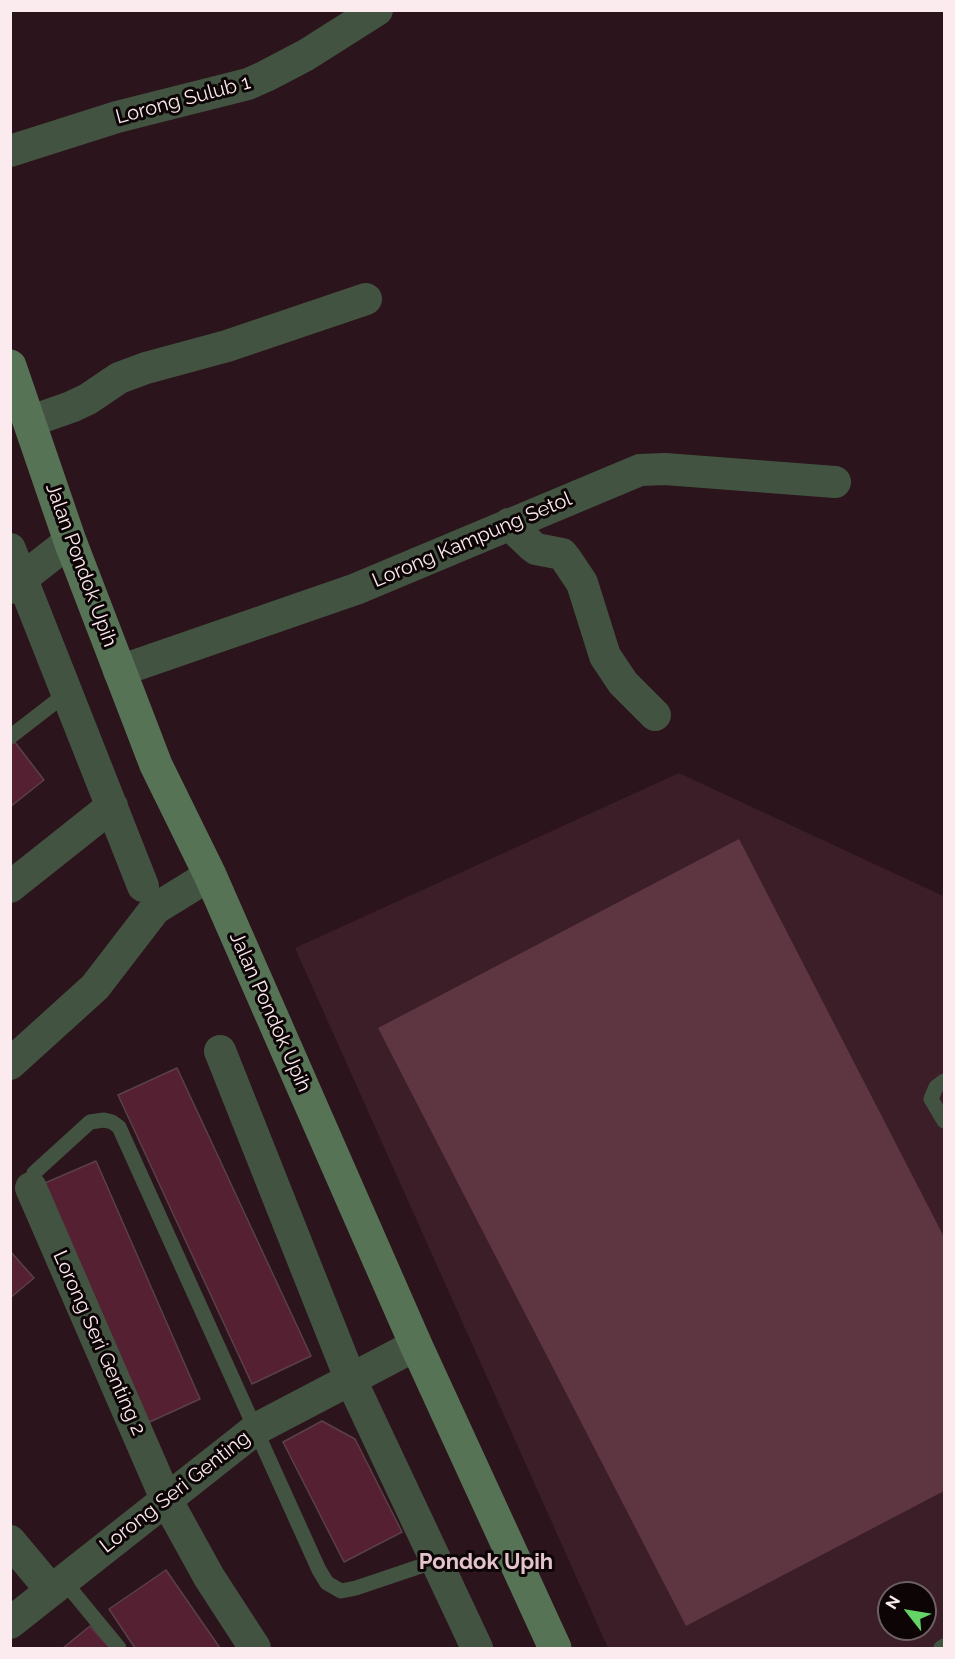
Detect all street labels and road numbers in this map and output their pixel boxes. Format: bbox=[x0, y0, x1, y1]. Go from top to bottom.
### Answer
street label: Lorong Sulub 1 bbox=[113, 70, 253, 130]
street label: Jalan Pondok Upih bbox=[40, 480, 122, 650]
street label: Lorong Kampung Setol bbox=[369, 487, 575, 593]
street label: Jalan Pondok Upih bbox=[224, 928, 316, 1096]
street label: Lorong Seri Genting 2 bbox=[47, 1247, 151, 1439]
street label: Lorong Seri Genting bbox=[95, 1426, 255, 1558]

